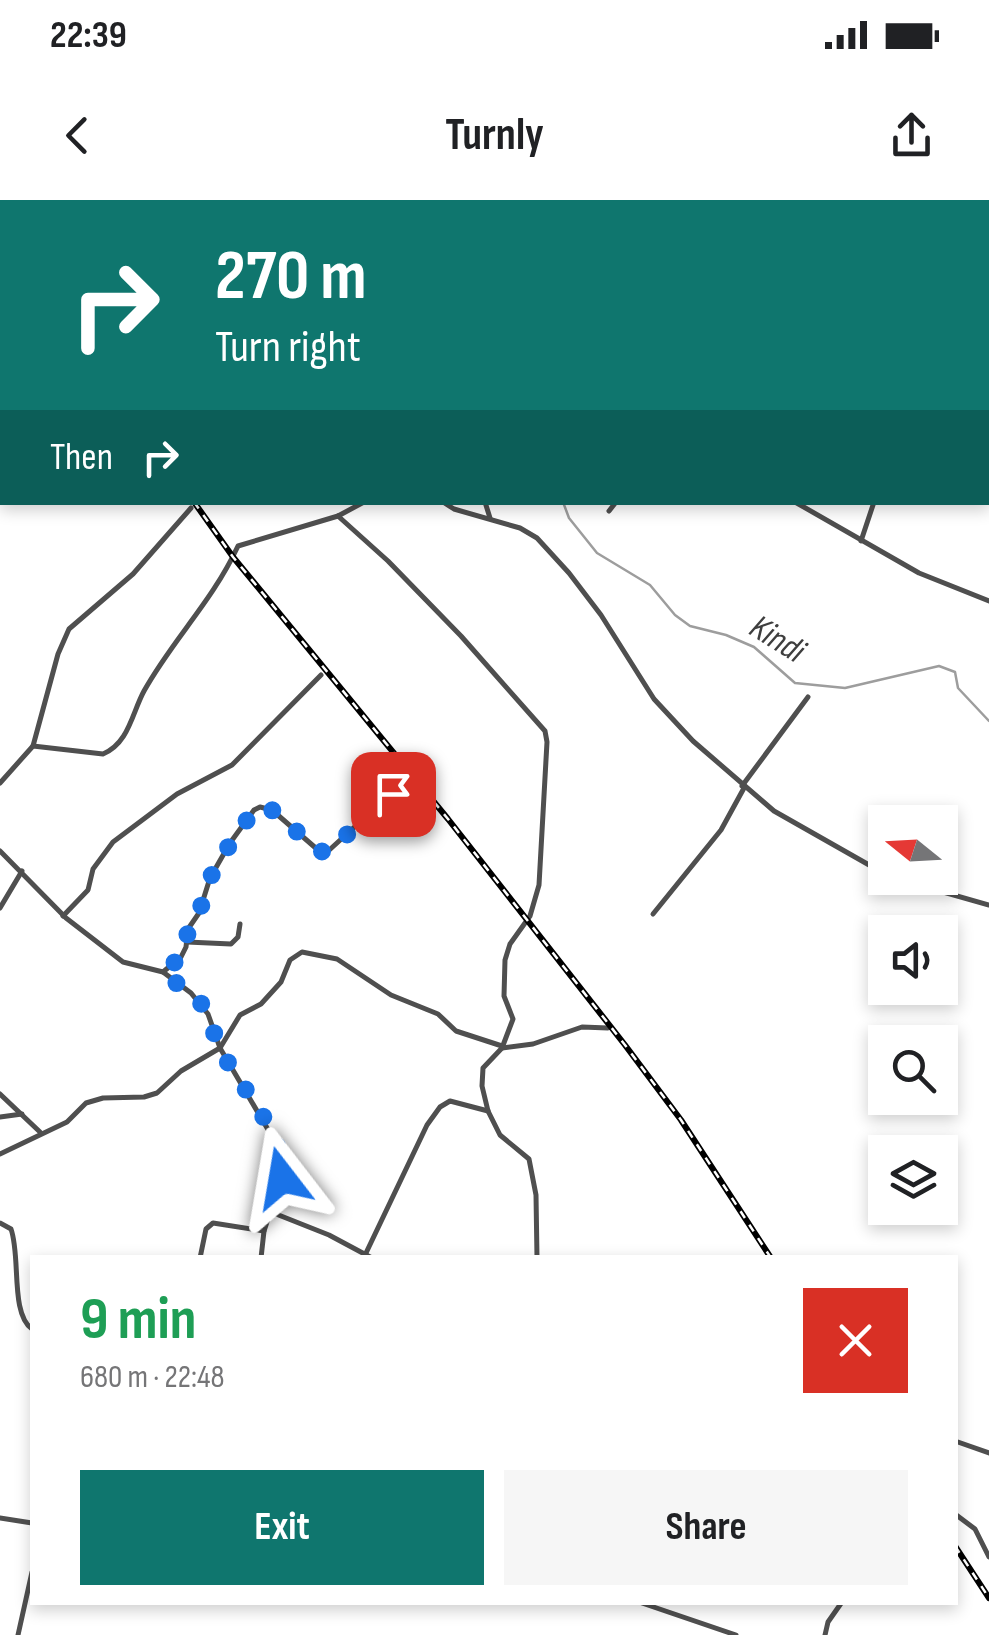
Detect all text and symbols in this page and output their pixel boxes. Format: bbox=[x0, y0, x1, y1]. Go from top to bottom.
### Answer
text: 22:39 bbox=[50, 13, 127, 58]
icon: back bbox=[50, 108, 105, 163]
text: Turnly bbox=[445, 108, 544, 163]
icon: share bbox=[884, 108, 939, 163]
text: 270 m bbox=[215, 235, 367, 319]
icon: right bbox=[50, 240, 180, 370]
text: Turn right bbox=[215, 320, 361, 375]
icon: right bbox=[133, 430, 188, 485]
text: Then bbox=[50, 435, 113, 480]
water label: Kindi bbox=[741, 606, 814, 674]
pin bbox=[351, 752, 436, 837]
icon: arrive bbox=[366, 767, 421, 822]
north arrow bbox=[868, 805, 958, 895]
map controls bbox=[868, 805, 958, 1225]
button: sound bbox=[868, 915, 958, 1005]
button: search bbox=[868, 1025, 958, 1115]
position arrow bbox=[230, 1126, 334, 1230]
button: layers bbox=[868, 1135, 958, 1225]
text: 9 min bbox=[80, 1284, 196, 1356]
button: close bbox=[803, 1288, 908, 1393]
text: 680 m · 22:48 bbox=[80, 1358, 224, 1397]
button: Exit bbox=[80, 1470, 484, 1585]
button: Share bbox=[504, 1470, 908, 1585]

